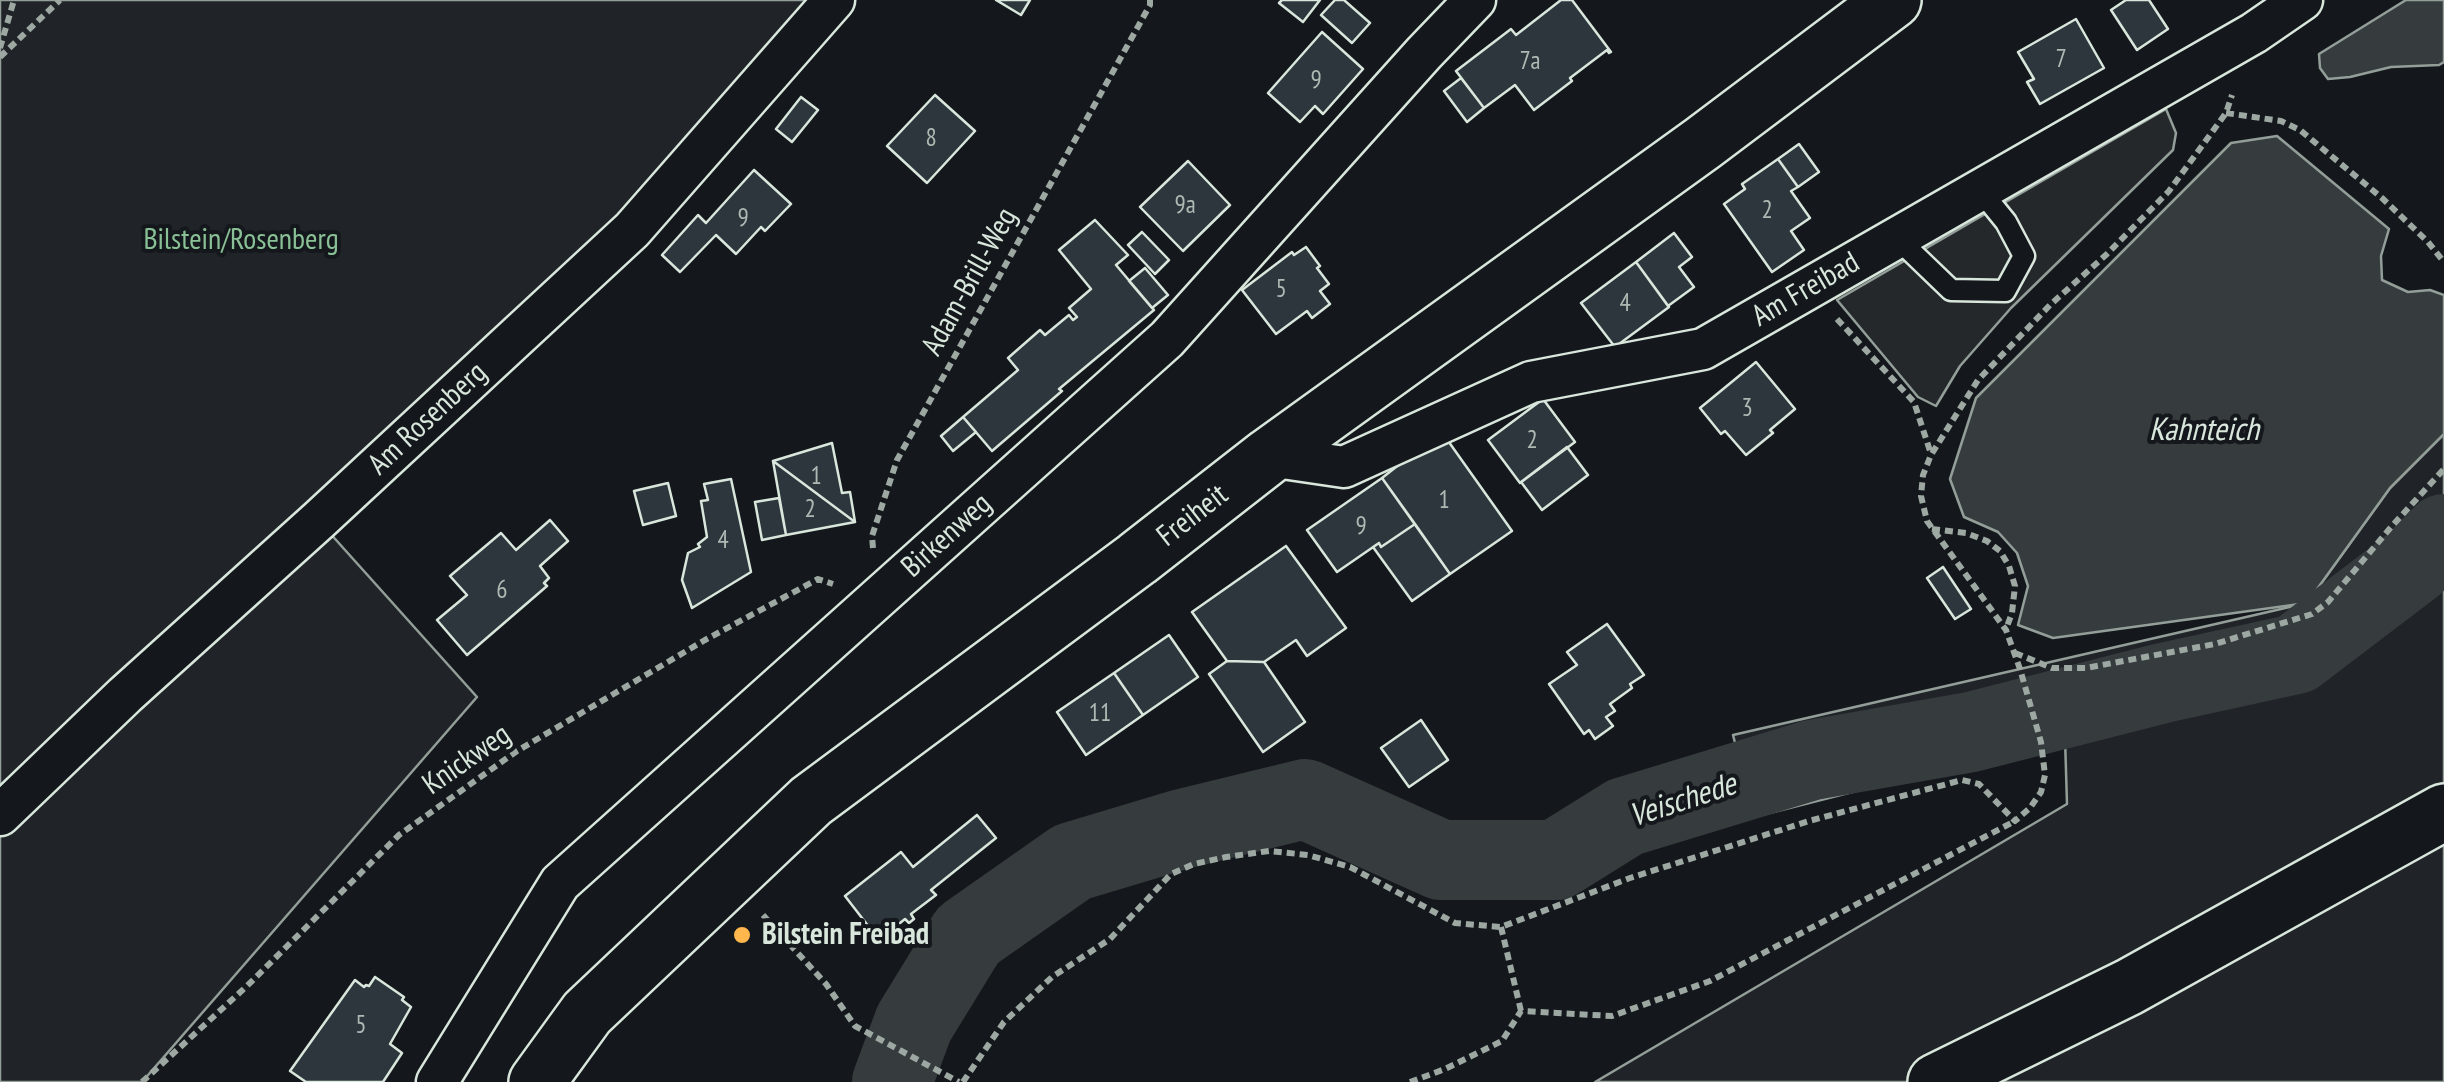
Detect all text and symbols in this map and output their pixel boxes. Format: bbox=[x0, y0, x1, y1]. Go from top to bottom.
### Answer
house number: 7 bbox=[2055, 45, 2067, 75]
house number: 7a bbox=[1520, 47, 1540, 77]
house number: 9 bbox=[1310, 66, 1322, 96]
house number: 8 bbox=[925, 124, 937, 154]
house number: 9a bbox=[1174, 191, 1196, 221]
house number: 2 bbox=[1761, 196, 1773, 226]
street label: Adam-Brill-Weg bbox=[915, 202, 1025, 362]
house number: 9 bbox=[737, 204, 749, 234]
park label: Bilstein/Rosenberg bbox=[143, 222, 339, 258]
street label: Am Freibad bbox=[1746, 245, 1866, 335]
house number: 5 bbox=[1275, 275, 1287, 305]
house number: 4 bbox=[1619, 289, 1631, 319]
street label: Am Rosenberg bbox=[361, 355, 495, 483]
house number: 3 bbox=[1741, 394, 1753, 424]
water label: Kahnteich bbox=[2149, 412, 2259, 450]
house number: 2 bbox=[1526, 426, 1538, 456]
house number: 1 bbox=[810, 462, 822, 492]
street label: Freiheit bbox=[1150, 477, 1236, 555]
street label: Birkenweg bbox=[895, 486, 999, 586]
house number: 1 bbox=[1438, 486, 1450, 516]
house number: 2 bbox=[804, 495, 816, 525]
house number: 9 bbox=[1355, 512, 1367, 542]
house number: 4 bbox=[717, 526, 729, 556]
house number: 6 bbox=[496, 576, 508, 606]
house number: 11 bbox=[1089, 699, 1111, 729]
street label: Knickweg bbox=[416, 717, 518, 803]
water label: Veischede bbox=[1625, 766, 1741, 836]
place label: Bilstein Freibad bbox=[762, 917, 929, 953]
marker: Bilstein Freibad bbox=[731, 924, 753, 946]
house number: 5 bbox=[355, 1011, 367, 1041]

